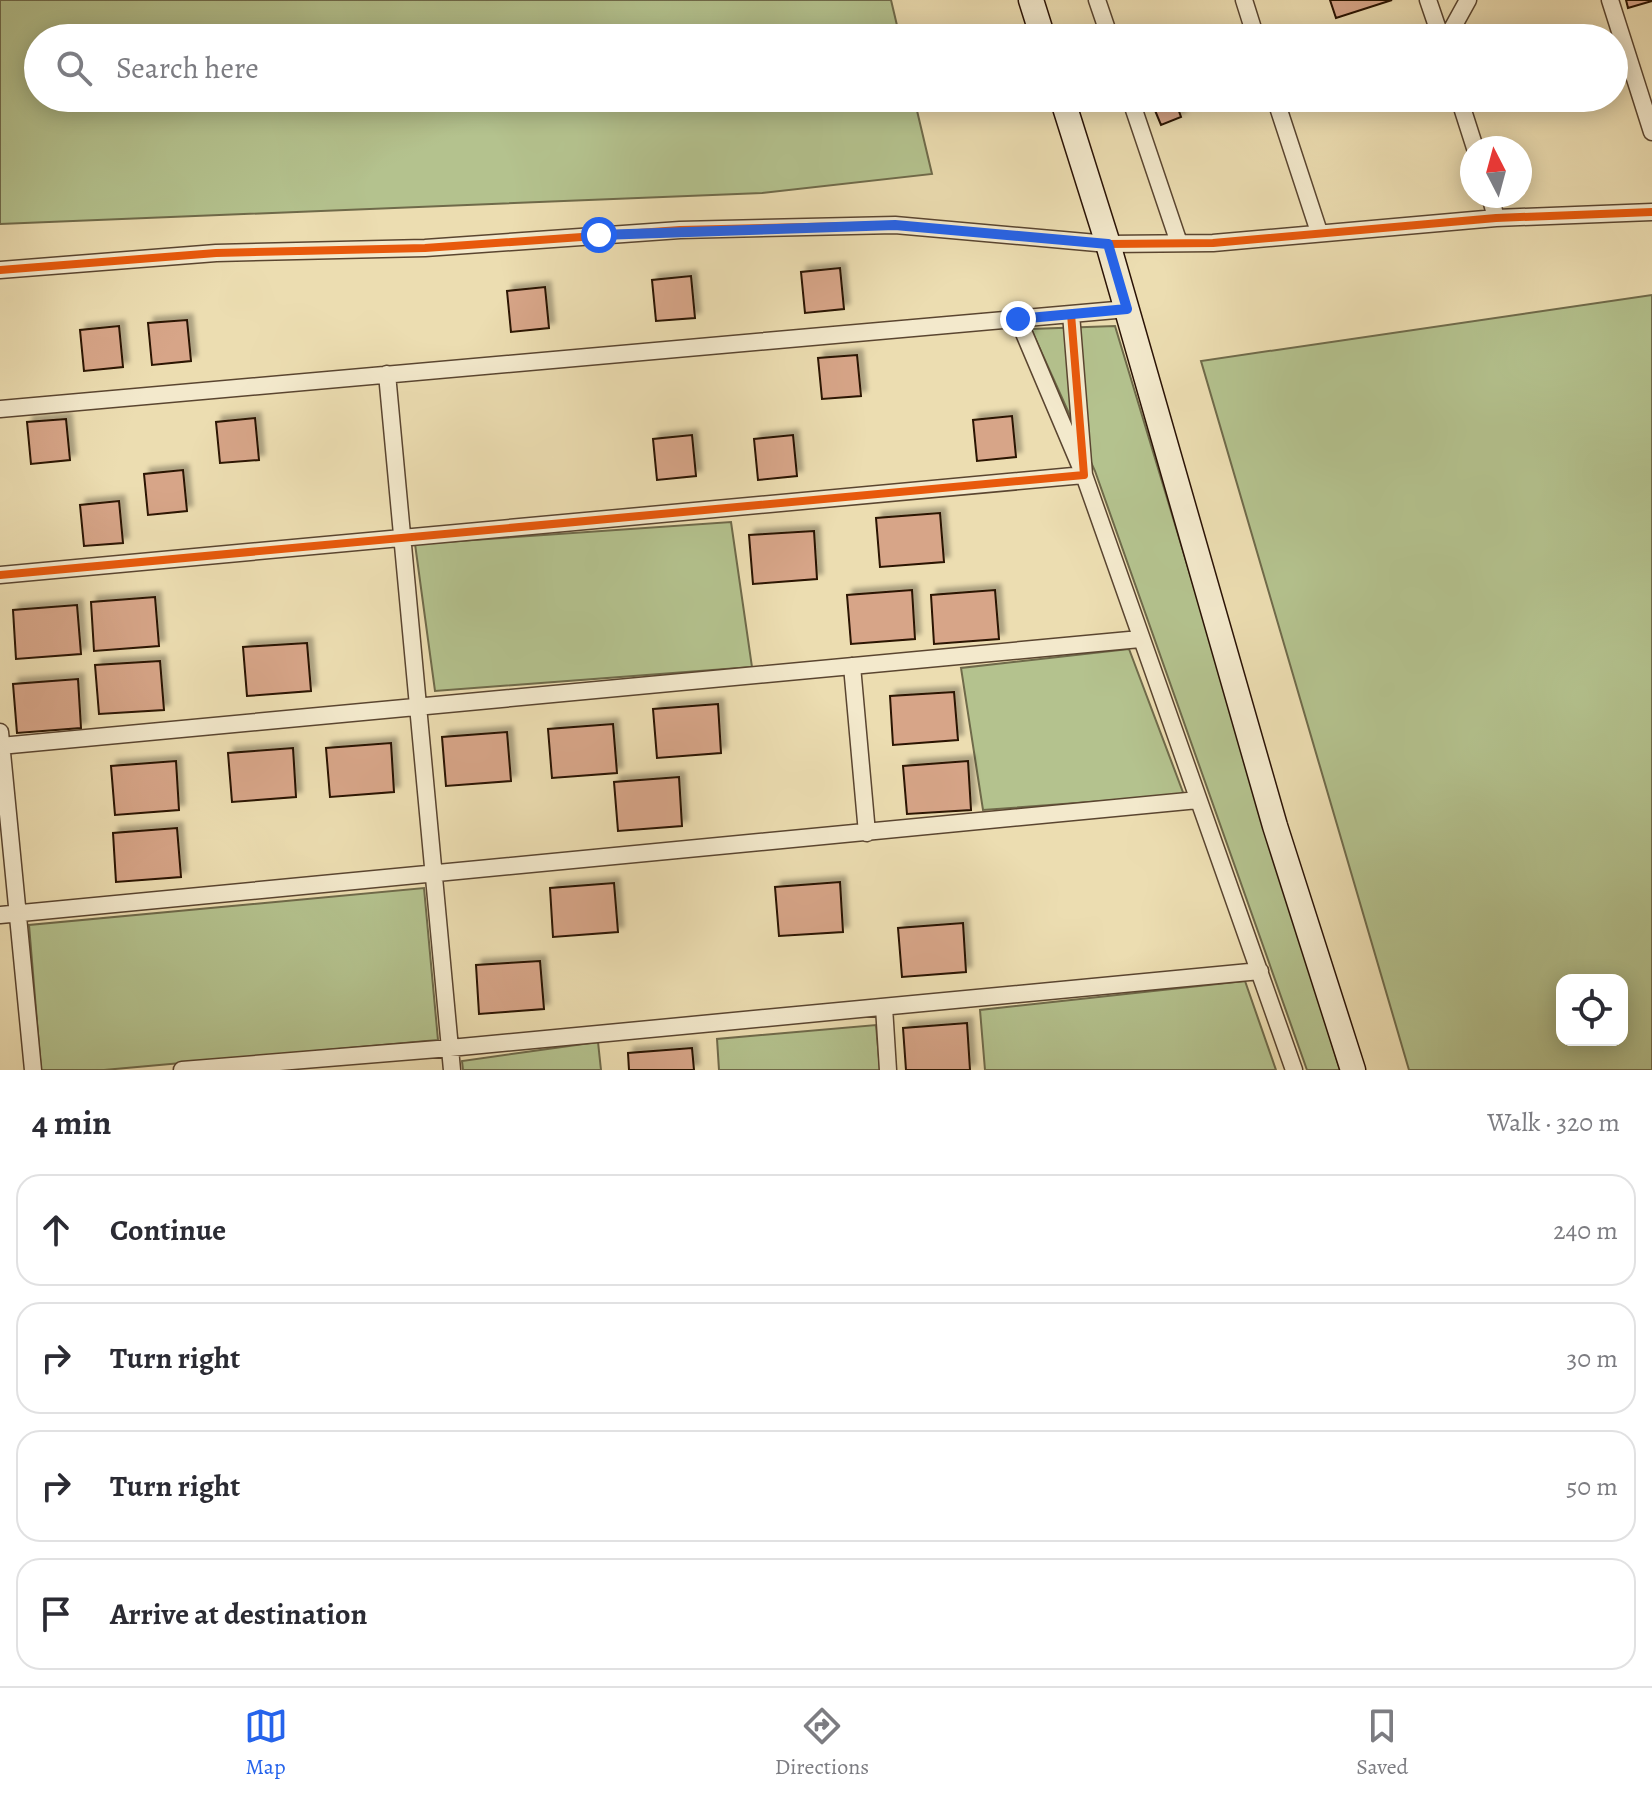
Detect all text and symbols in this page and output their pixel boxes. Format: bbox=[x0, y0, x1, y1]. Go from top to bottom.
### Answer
search box bbox=[24, 24, 1628, 112]
icon: search bbox=[52, 46, 96, 90]
text: Search here bbox=[116, 48, 259, 88]
north arrow bbox=[1460, 136, 1532, 208]
route start bbox=[581, 217, 617, 253]
route end bbox=[1000, 301, 1036, 337]
map controls bbox=[1556, 974, 1628, 1046]
button: locate bbox=[1556, 974, 1628, 1046]
text: 4 min bbox=[32, 1099, 111, 1146]
text: Walk · 320 m bbox=[1487, 1105, 1620, 1140]
icon: ahead bbox=[34, 1208, 78, 1252]
text: Continue bbox=[110, 1210, 226, 1250]
text: 240 m bbox=[1553, 1213, 1618, 1248]
icon: right bbox=[34, 1336, 78, 1380]
text: Turn right bbox=[110, 1338, 240, 1378]
text: 30 m bbox=[1567, 1341, 1618, 1376]
icon: right bbox=[34, 1464, 78, 1508]
text: Turn right bbox=[110, 1466, 240, 1506]
text: 50 m bbox=[1566, 1469, 1618, 1504]
icon: arrive bbox=[34, 1592, 78, 1636]
text: Arrive at destination bbox=[110, 1594, 367, 1634]
tab: Map bbox=[244, 1704, 288, 1782]
tab: Directions bbox=[775, 1704, 869, 1782]
tab: Saved bbox=[1356, 1704, 1408, 1782]

